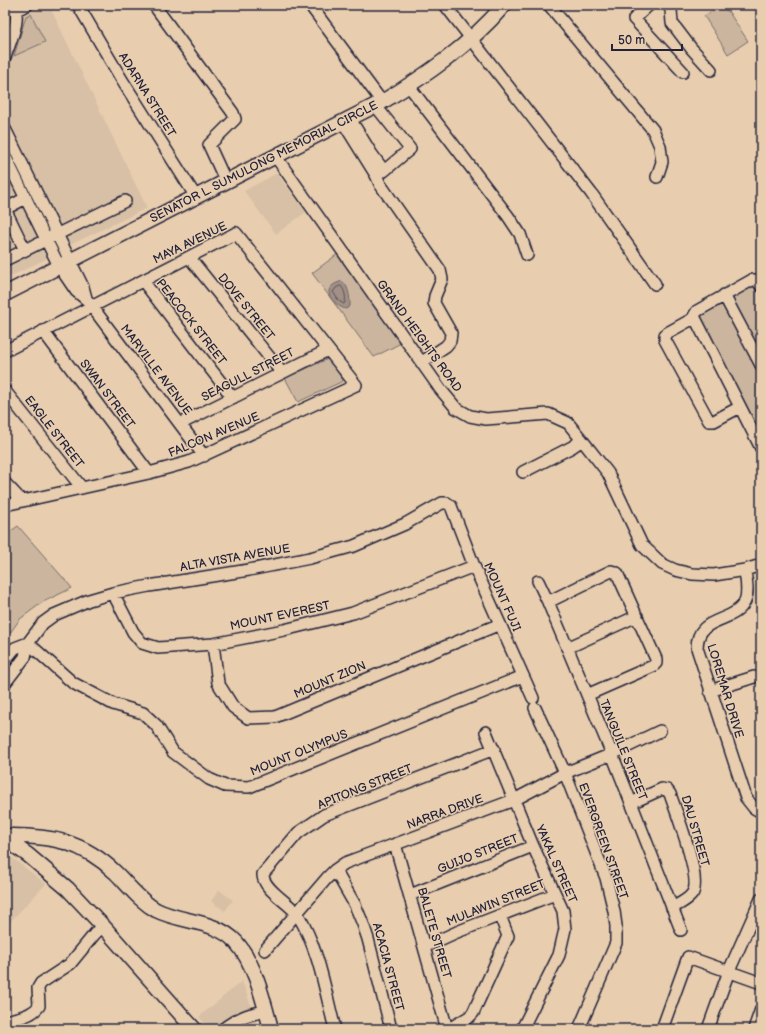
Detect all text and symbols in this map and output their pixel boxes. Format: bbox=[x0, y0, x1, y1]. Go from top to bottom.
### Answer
scale bar bbox=[612, 26, 682, 52]
text: 50 m bbox=[618, 33, 645, 48]
street label: ADARNA STREET bbox=[115, 50, 179, 141]
street label: SENATOR L. SUMULONG MEMORIAL CIRCLE bbox=[148, 98, 380, 226]
street label: MAYA AVENUE bbox=[151, 219, 230, 267]
street label: DOVE STREET bbox=[214, 271, 278, 344]
street label: PEACOCK STREET bbox=[153, 276, 230, 369]
street label: GRAND HEIGHTS ROAD bbox=[373, 277, 465, 395]
street label: MARVILLE AVENUE bbox=[117, 322, 195, 418]
street label: SEAGULL STREET bbox=[199, 345, 298, 405]
street label: SWAN STREET bbox=[76, 357, 138, 432]
street label: EAGLE STREET bbox=[21, 393, 87, 472]
street label: FALCON AVENUE bbox=[166, 409, 262, 461]
street label: ALTA VISTA AVENUE bbox=[179, 541, 291, 575]
street label: MOUNT FUJI bbox=[480, 560, 524, 634]
street label: MOUNT EVEREST bbox=[229, 598, 332, 634]
street label: LOREMAR DRIVE bbox=[704, 642, 747, 740]
street label: MOUNT ZION bbox=[292, 658, 368, 702]
street label: TANGUILE STREET bbox=[596, 697, 650, 803]
street label: MOUNT OLYMPUS bbox=[248, 727, 350, 779]
street label: APITONG STREET bbox=[315, 761, 415, 813]
street label: EVERGREEN STREET bbox=[575, 781, 631, 902]
street label: NARRA DRIVE bbox=[405, 791, 485, 833]
street label: DAU STREET bbox=[678, 794, 712, 869]
street label: YAKAL STREET bbox=[532, 822, 580, 906]
street label: GUIJO STREET bbox=[435, 831, 521, 877]
street label: MULAWIN STREET bbox=[444, 876, 548, 930]
street label: BALETE STREET bbox=[414, 886, 454, 981]
street label: ACACIA STREET bbox=[369, 921, 407, 1014]

